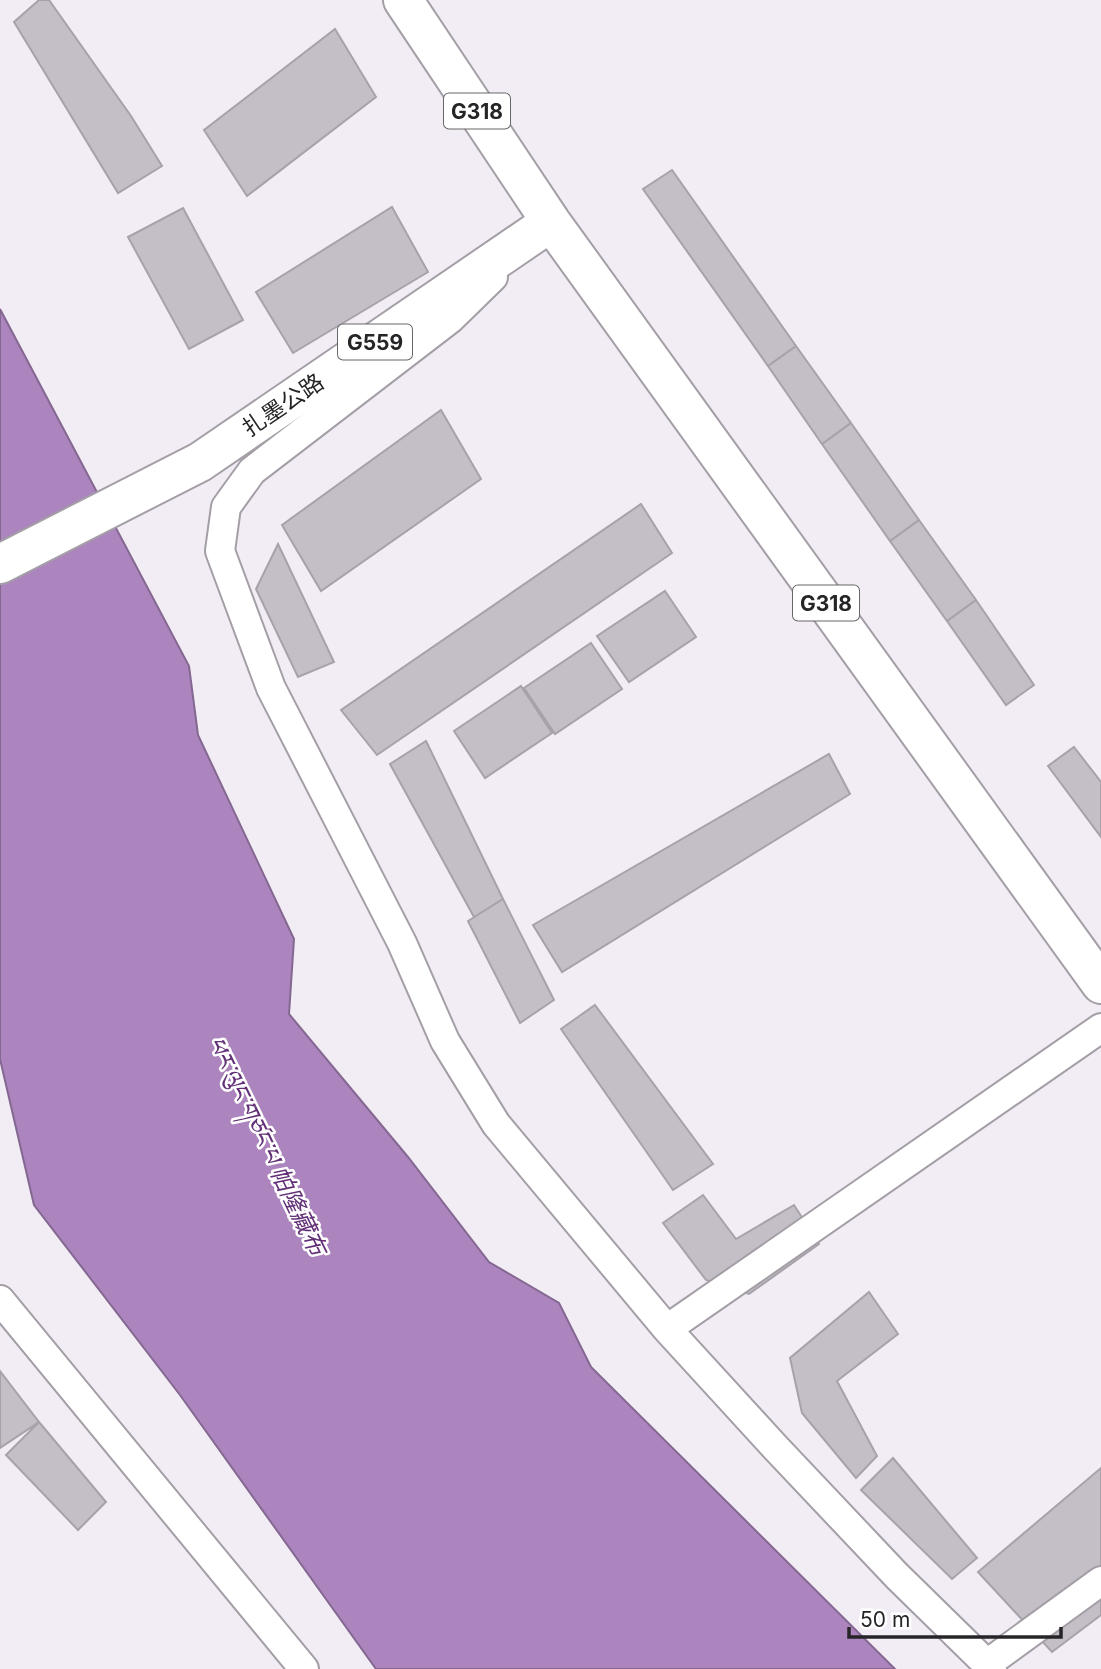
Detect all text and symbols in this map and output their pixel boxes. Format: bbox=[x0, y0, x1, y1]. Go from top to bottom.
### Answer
road number: G318 bbox=[444, 94, 510, 128]
road number: G559 bbox=[338, 324, 412, 360]
street label: 扎墨公路 bbox=[237, 368, 329, 442]
road number: G318 bbox=[793, 586, 859, 620]
water label: ཕར་ལུང་གཙང་པ 帕隆藏布 bbox=[196, 1032, 334, 1265]
scale bar bbox=[849, 1596, 1061, 1640]
text: 50 m bbox=[860, 1607, 910, 1632]

